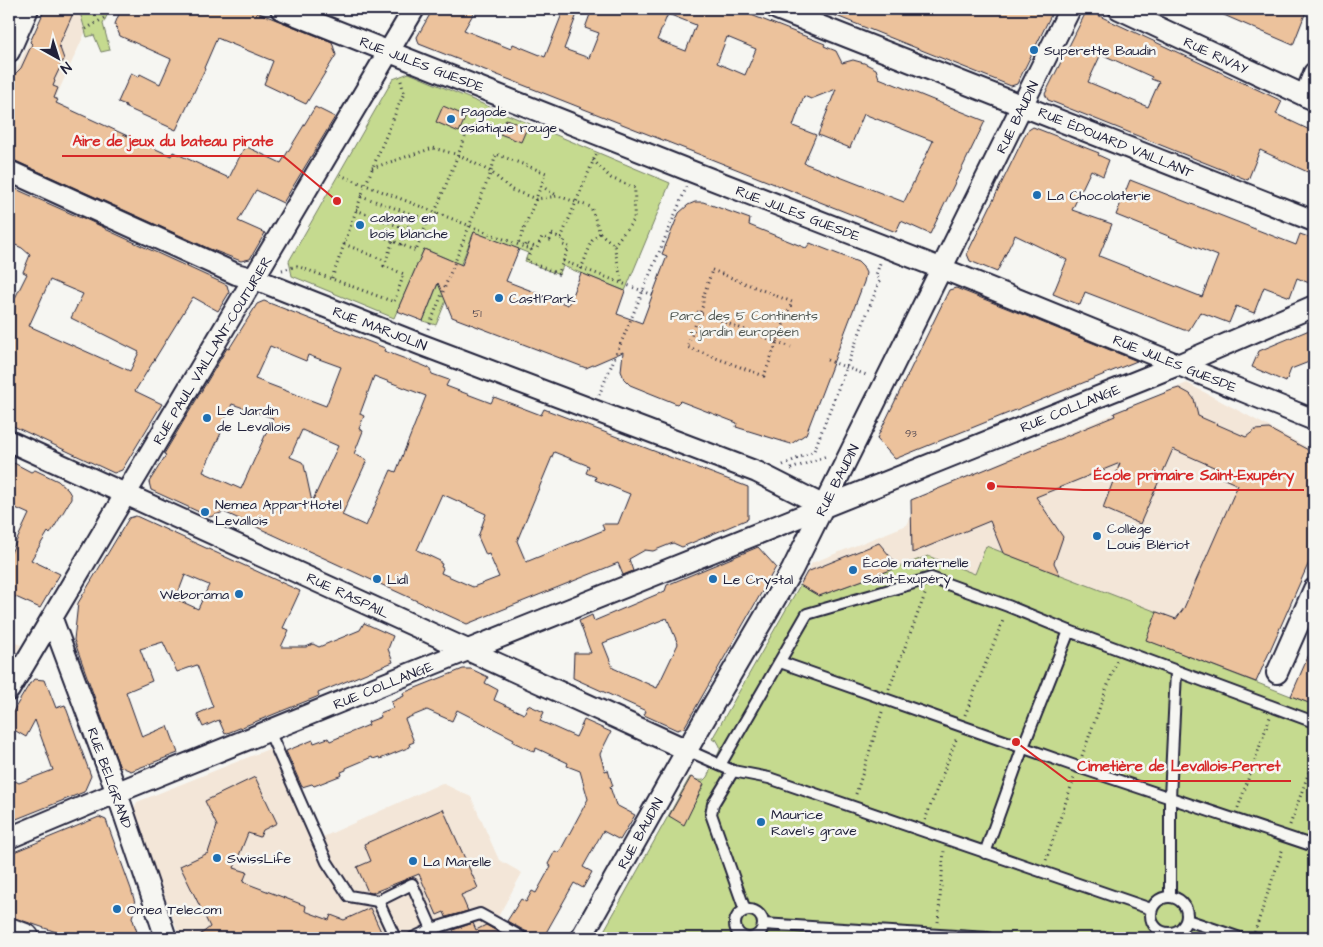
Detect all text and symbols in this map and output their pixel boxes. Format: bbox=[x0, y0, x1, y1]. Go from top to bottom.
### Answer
north arrow bbox=[32, 32, 82, 82]
street label: RUE JULES GUESDE bbox=[357, 32, 487, 98]
street label: RUE RIVAY bbox=[1180, 32, 1252, 80]
place label: Superette Baudin bbox=[1044, 41, 1156, 61]
marker: Superette Baudin bbox=[1028, 44, 1040, 56]
text: N bbox=[56, 57, 75, 78]
street label: RUE BAUDIN bbox=[992, 78, 1044, 157]
place label: Pagode asiatique rouge bbox=[461, 102, 558, 138]
street label: RUE ÉDOUARD VAILLANT bbox=[1035, 103, 1196, 183]
marker: Pagode asiatique rouge bbox=[445, 113, 457, 125]
callout: Aire de jeux du bateau pirate bbox=[62, 126, 283, 156]
text: Aire de jeux du bateau pirate bbox=[72, 131, 274, 152]
street label: RUE JULES GUESDE bbox=[733, 181, 863, 247]
place label: La Chocolaterie bbox=[1047, 186, 1151, 206]
marker: La Chocolaterie bbox=[1031, 189, 1043, 201]
place label: cabane en bois blanche bbox=[370, 208, 448, 244]
marker: cabane en bois blanche bbox=[354, 219, 366, 231]
street label: RUE PAUL VAILLANT-COUTURIER bbox=[148, 252, 277, 449]
place label: Castl'Park bbox=[509, 289, 576, 309]
marker: Castl'Park bbox=[493, 292, 505, 304]
street label: RUE MARJOLIN bbox=[330, 302, 430, 356]
house number: 51 bbox=[472, 306, 482, 321]
park label: Parc des 5 Continents - jardin européen bbox=[670, 306, 818, 342]
street label: RUE JULES GUESDE bbox=[1110, 330, 1240, 398]
street label: RUE COLLANGE bbox=[1017, 380, 1124, 438]
place label: Le Jardin de Levallois bbox=[217, 401, 290, 437]
marker: Le Jardin de Levallois bbox=[201, 412, 213, 424]
house number: 93 bbox=[905, 426, 917, 441]
street label: RUE BAUDIN bbox=[811, 441, 865, 520]
callout: École primaire Saint-Exupéry bbox=[1083, 460, 1304, 490]
text: École primaire Saint-Exupéry bbox=[1094, 465, 1295, 487]
place label: Nemea Appart'Hotel Levallois bbox=[215, 495, 342, 531]
marker: Nemea Appart'Hotel Levallois bbox=[199, 506, 211, 518]
place label: Collège Louis Blériot bbox=[1107, 519, 1190, 555]
marker: Collège Louis Blériot bbox=[1091, 530, 1103, 542]
place label: École maternelle Saint-Exupéry bbox=[863, 553, 969, 589]
marker: École maternelle Saint-Exupéry bbox=[847, 564, 859, 576]
street label: RUE RASPAIL bbox=[303, 568, 393, 624]
place label: Lidl bbox=[387, 570, 408, 590]
place label: Le Crystal bbox=[723, 570, 793, 590]
marker: Lidl bbox=[371, 573, 383, 585]
marker: Le Crystal bbox=[707, 573, 719, 585]
place label: Weborama bbox=[160, 585, 229, 605]
marker: Weborama bbox=[233, 588, 245, 600]
street label: RUE COLLANGE bbox=[330, 657, 437, 715]
street label: RUE BELGRAND bbox=[82, 725, 137, 832]
callout: Cimetière de Levallois-Perret bbox=[1068, 751, 1291, 781]
text: Cimetière de Levallois-Perret bbox=[1077, 756, 1282, 777]
street label: RUE BAUDIN bbox=[613, 794, 669, 873]
place label: Maurice Ravel’s grave bbox=[771, 805, 857, 841]
marker: Maurice Ravel’s grave bbox=[755, 816, 767, 828]
place label: SwissLife bbox=[227, 849, 292, 869]
marker: SwissLife bbox=[211, 852, 223, 864]
place label: La Marelle bbox=[423, 852, 492, 872]
marker: La Marelle bbox=[407, 855, 419, 867]
place label: Omea Telecom bbox=[127, 900, 221, 920]
marker: Omea Telecom bbox=[111, 903, 123, 915]

